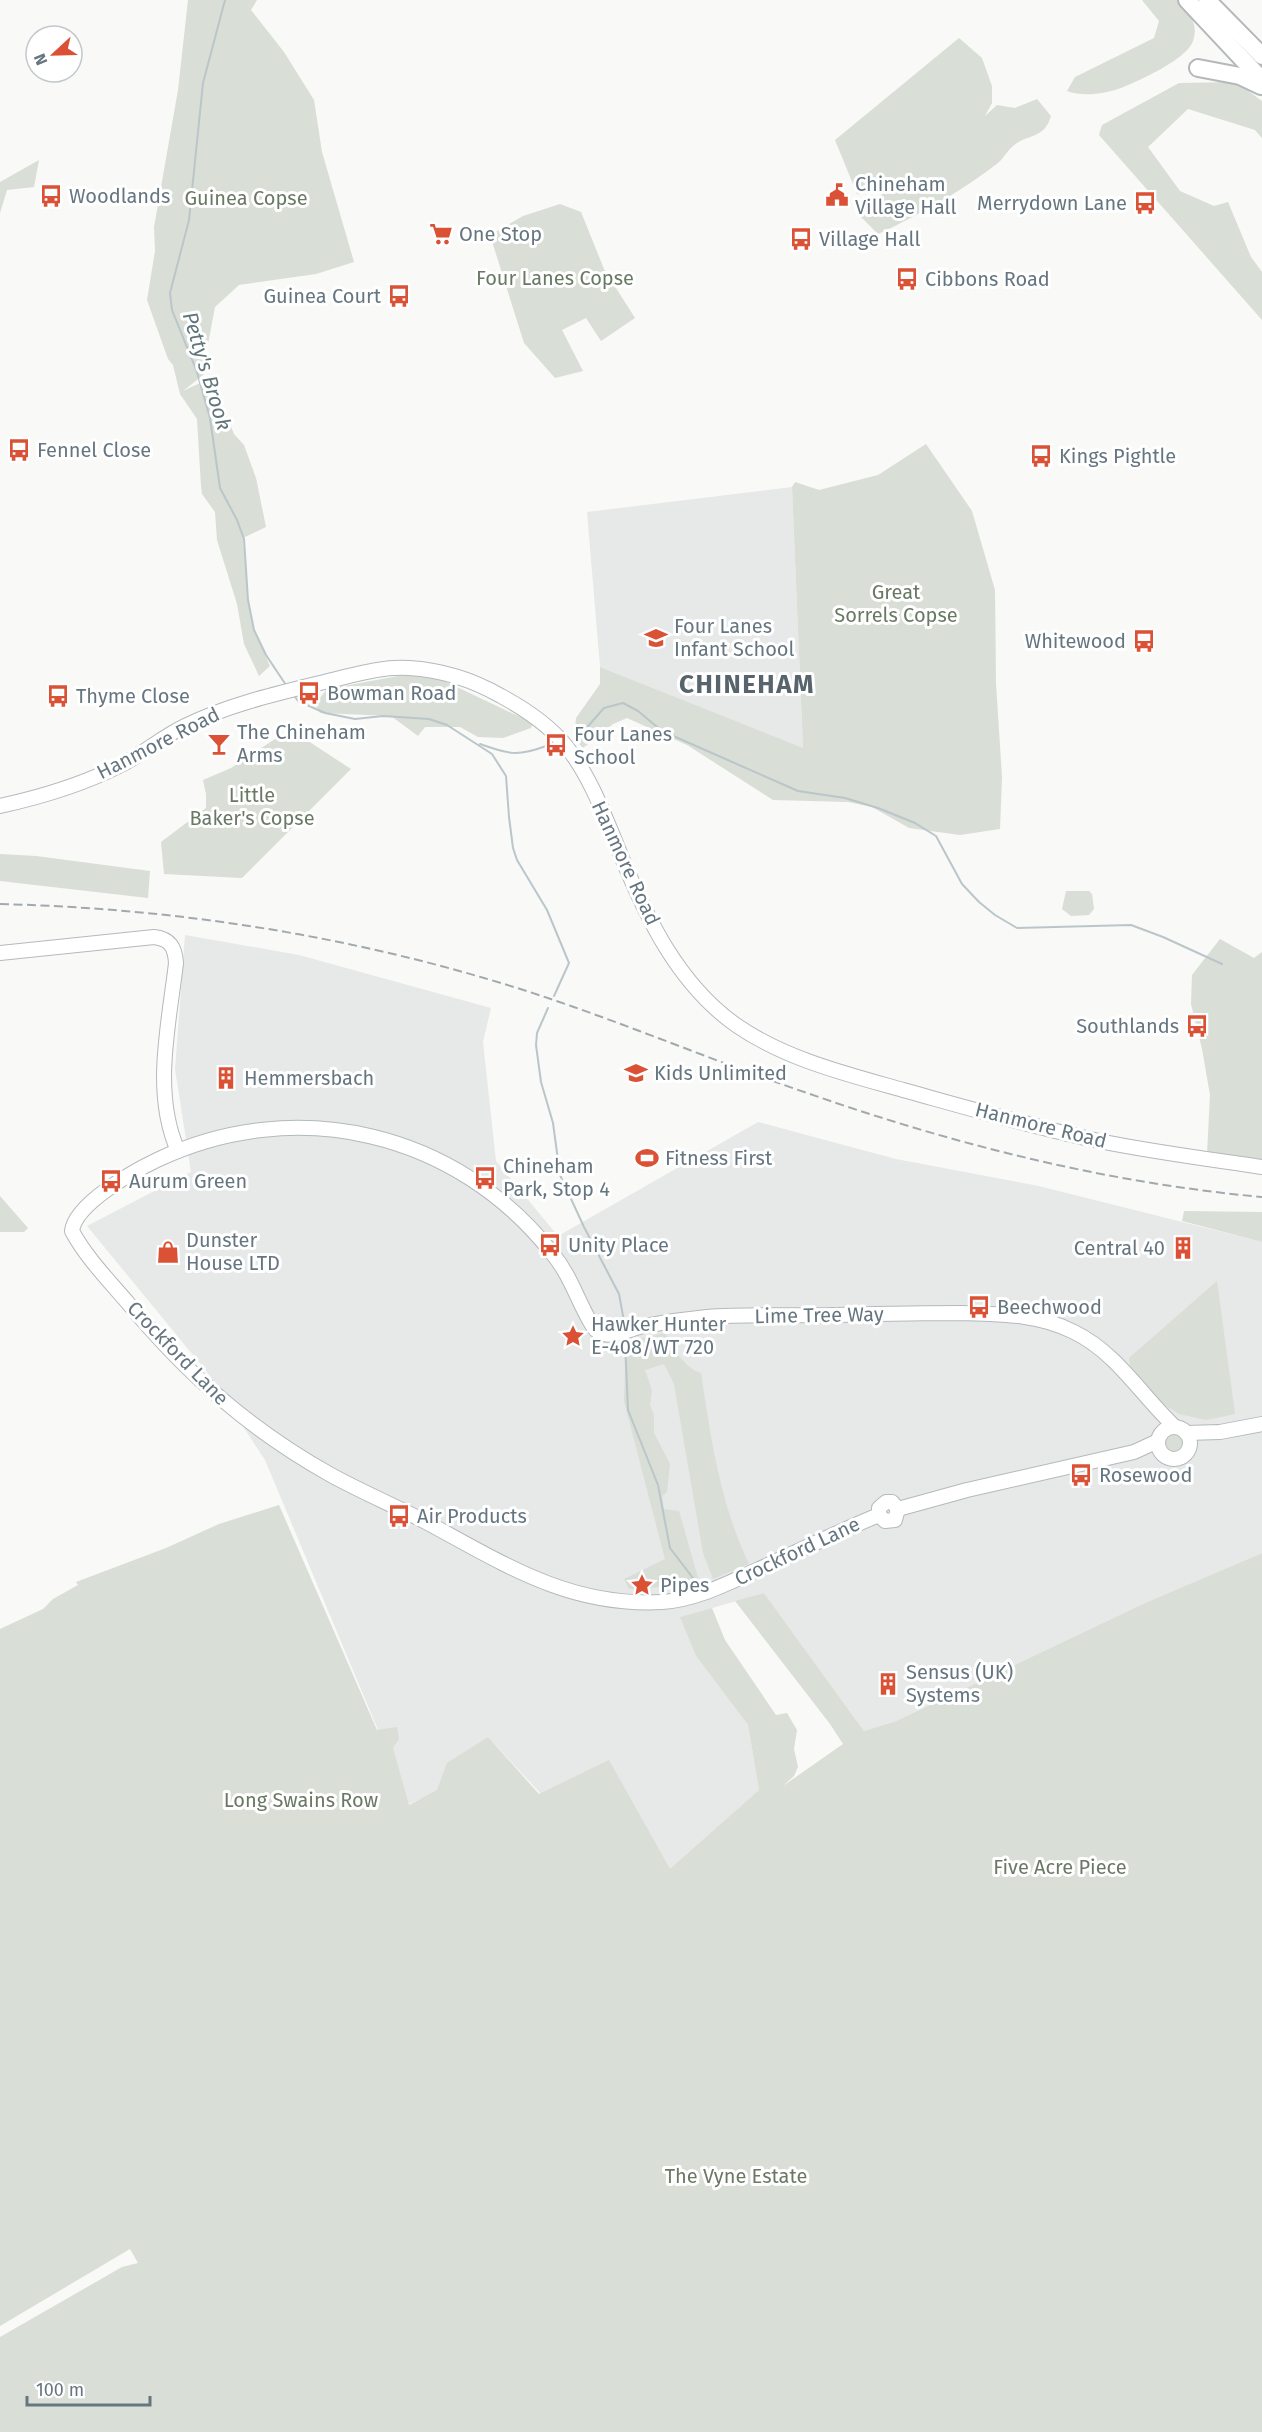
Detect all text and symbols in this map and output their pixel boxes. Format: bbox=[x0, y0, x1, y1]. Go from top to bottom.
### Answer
north arrow bbox=[24, 24, 84, 84]
text: N bbox=[30, 51, 51, 68]
place label: Chineham Village Hall bbox=[855, 172, 956, 219]
public building icon: Chineham Village Hall bbox=[824, 182, 850, 208]
bus stop icon: Woodlands bbox=[38, 183, 64, 209]
place label: Woodlands bbox=[69, 184, 170, 208]
park label: Guinea Copse bbox=[184, 186, 308, 210]
bus stop icon: Merrydown Lane bbox=[1132, 190, 1158, 216]
place label: Merrydown Lane bbox=[977, 191, 1127, 215]
supermarket icon: One Stop bbox=[428, 221, 454, 247]
place label: One Stop bbox=[459, 222, 542, 246]
bus stop icon: Village Hall bbox=[788, 226, 814, 252]
place label: Village Hall bbox=[819, 227, 920, 251]
park label: Four Lanes Copse bbox=[476, 266, 634, 290]
bus stop icon: Cibbons Road bbox=[894, 266, 920, 292]
place label: Cibbons Road bbox=[925, 267, 1050, 291]
bus stop icon: Guinea Court bbox=[386, 283, 412, 309]
place label: Guinea Court bbox=[263, 284, 382, 308]
water label: Petty's Brook bbox=[177, 309, 237, 433]
bus stop icon: Fennel Close bbox=[6, 437, 32, 463]
place label: Fennel Close bbox=[37, 438, 151, 462]
bus stop icon: Kings Pightle bbox=[1028, 443, 1054, 469]
place label: Kings Pightle bbox=[1059, 444, 1176, 468]
park label: Great Sorrels Copse bbox=[834, 580, 958, 627]
place label: Four Lanes Infant School bbox=[674, 614, 795, 661]
school or university icon: Four Lanes Infant School bbox=[643, 625, 669, 651]
bus stop icon: Whitewood bbox=[1131, 628, 1157, 654]
place label: Whitewood bbox=[1025, 629, 1126, 653]
district label: CHINEHAM bbox=[679, 669, 815, 700]
bus stop icon: Bowman Road bbox=[296, 680, 322, 706]
place label: Bowman Road bbox=[327, 681, 456, 705]
bus stop icon: Thyme Close bbox=[45, 683, 71, 709]
place label: Thyme Close bbox=[76, 684, 190, 708]
street label: Hanmore Road bbox=[93, 702, 223, 784]
place label: The Chineham Arms bbox=[237, 720, 366, 767]
place label: Four Lanes School bbox=[574, 722, 672, 769]
bar icon: The Chineham Arms bbox=[206, 731, 232, 757]
bus stop icon: Four Lanes School bbox=[543, 732, 569, 758]
park label: Little Baker's Copse bbox=[189, 783, 315, 830]
street label: Hanmore Road bbox=[587, 797, 665, 929]
bus stop icon: Southlands bbox=[1184, 1013, 1210, 1039]
place label: Southlands bbox=[1076, 1014, 1179, 1038]
school or university icon: Kids Unlimited bbox=[623, 1060, 649, 1086]
place label: Kids Unlimited bbox=[654, 1061, 787, 1085]
building icon: Hemmersbach bbox=[213, 1065, 239, 1091]
place label: Hemmersbach bbox=[244, 1066, 374, 1090]
street label: Hanmore Road bbox=[973, 1097, 1109, 1153]
sports icon: Fitness First bbox=[634, 1145, 660, 1171]
place label: Fitness First bbox=[665, 1146, 773, 1170]
place label: Chineham Park, Stop 4 bbox=[503, 1154, 610, 1201]
bus stop icon: Chineham Park, Stop 4 bbox=[472, 1165, 498, 1191]
bus stop icon: Aurum Green bbox=[98, 1168, 124, 1194]
place label: Aurum Green bbox=[129, 1169, 247, 1193]
place label: Dunster House LTD bbox=[186, 1228, 280, 1275]
bus stop icon: Unity Place bbox=[537, 1232, 563, 1258]
place label: Unity Place bbox=[568, 1233, 669, 1257]
building icon: Central 40 bbox=[1170, 1235, 1196, 1261]
place label: Central 40 bbox=[1074, 1236, 1165, 1260]
shop icon: Dunster House LTD bbox=[155, 1239, 181, 1265]
bus stop icon: Beechwood bbox=[966, 1294, 992, 1320]
place label: Beechwood bbox=[997, 1295, 1102, 1319]
street label: Crockford Lane bbox=[122, 1296, 234, 1410]
street label: Lime Tree Way bbox=[754, 1302, 884, 1328]
place label: Hawker Hunter E-408/WT 720 bbox=[591, 1312, 726, 1359]
place icon: Hawker Hunter E-408/WT 720 bbox=[560, 1323, 586, 1349]
bus stop icon: Rosewood bbox=[1068, 1462, 1094, 1488]
place label: Rosewood bbox=[1099, 1463, 1192, 1487]
bus stop icon: Air Products bbox=[386, 1503, 412, 1529]
place label: Air Products bbox=[417, 1504, 527, 1528]
street label: Crockford Lane bbox=[731, 1512, 863, 1590]
place icon: Pipes bbox=[629, 1572, 655, 1598]
place label: Pipes bbox=[660, 1573, 709, 1597]
place label: Sensus (UK) Systems bbox=[906, 1660, 1013, 1707]
building icon: Sensus (UK) Systems bbox=[875, 1671, 901, 1697]
park label: Long Swains Row bbox=[224, 1788, 378, 1812]
park label: Five Acre Piece bbox=[993, 1855, 1127, 1879]
park label: The Vyne Estate bbox=[665, 2164, 807, 2188]
scale bar bbox=[27, 2369, 150, 2407]
text: 100 m bbox=[36, 2379, 84, 2401]

